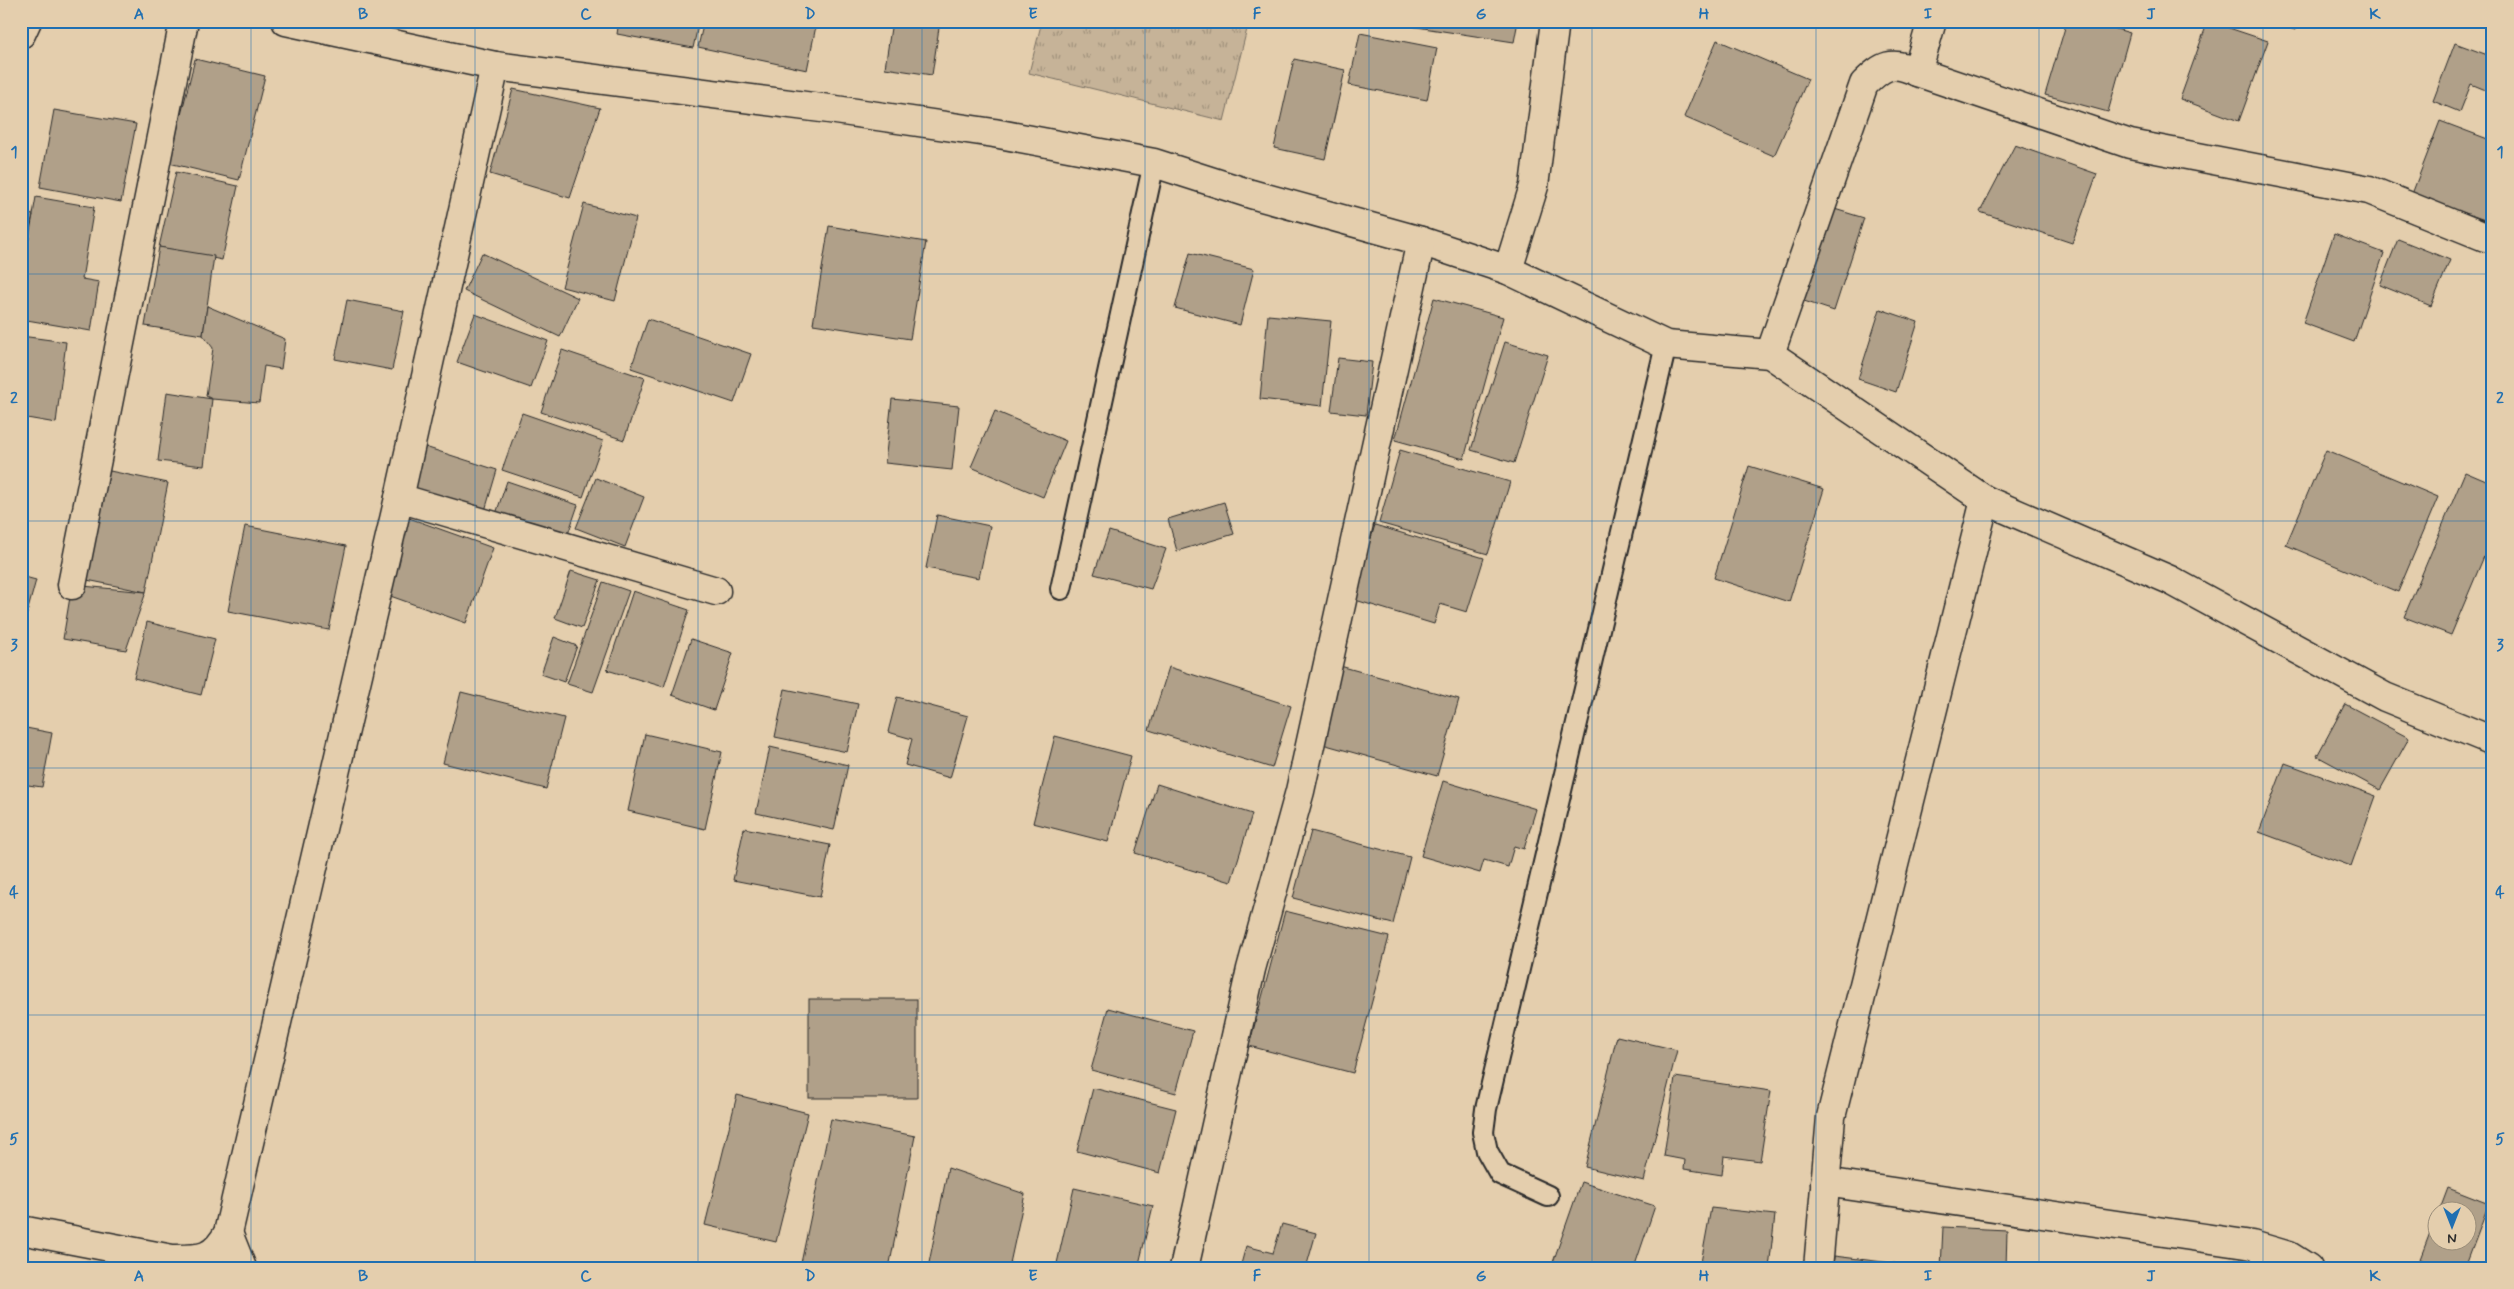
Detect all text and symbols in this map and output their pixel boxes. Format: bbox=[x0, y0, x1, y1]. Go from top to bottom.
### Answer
text: A bbox=[134, 4, 144, 25]
text: B bbox=[358, 4, 368, 25]
text: C bbox=[580, 4, 592, 25]
text: D bbox=[804, 4, 816, 25]
text: E bbox=[1028, 4, 1038, 25]
text: F bbox=[1253, 4, 1262, 25]
text: G bbox=[1476, 4, 1487, 25]
text: H bbox=[1699, 4, 1710, 25]
text: I bbox=[1924, 4, 1933, 25]
text: J bbox=[2146, 4, 2156, 25]
text: K bbox=[2369, 4, 2381, 25]
text: 1 bbox=[10, 142, 18, 163]
text: 1 bbox=[2496, 142, 2504, 163]
text: 2 bbox=[10, 388, 18, 409]
text: 2 bbox=[2496, 388, 2504, 409]
text: 3 bbox=[10, 635, 18, 656]
text: 3 bbox=[2496, 635, 2504, 656]
text: 4 bbox=[9, 882, 19, 903]
text: 4 bbox=[2495, 882, 2505, 903]
text: 5 bbox=[9, 1129, 19, 1150]
text: 5 bbox=[2495, 1129, 2505, 1150]
north arrow bbox=[2426, 1202, 2476, 1252]
text: N bbox=[2447, 1229, 2457, 1247]
text: A bbox=[134, 1266, 144, 1287]
text: B bbox=[358, 1266, 368, 1287]
text: C bbox=[580, 1266, 592, 1287]
text: D bbox=[804, 1266, 816, 1287]
text: E bbox=[1028, 1266, 1038, 1287]
text: F bbox=[1253, 1266, 1262, 1287]
text: G bbox=[1476, 1266, 1487, 1287]
text: H bbox=[1699, 1266, 1710, 1287]
text: I bbox=[1924, 1266, 1933, 1287]
text: J bbox=[2146, 1266, 2156, 1287]
text: K bbox=[2369, 1266, 2381, 1287]

